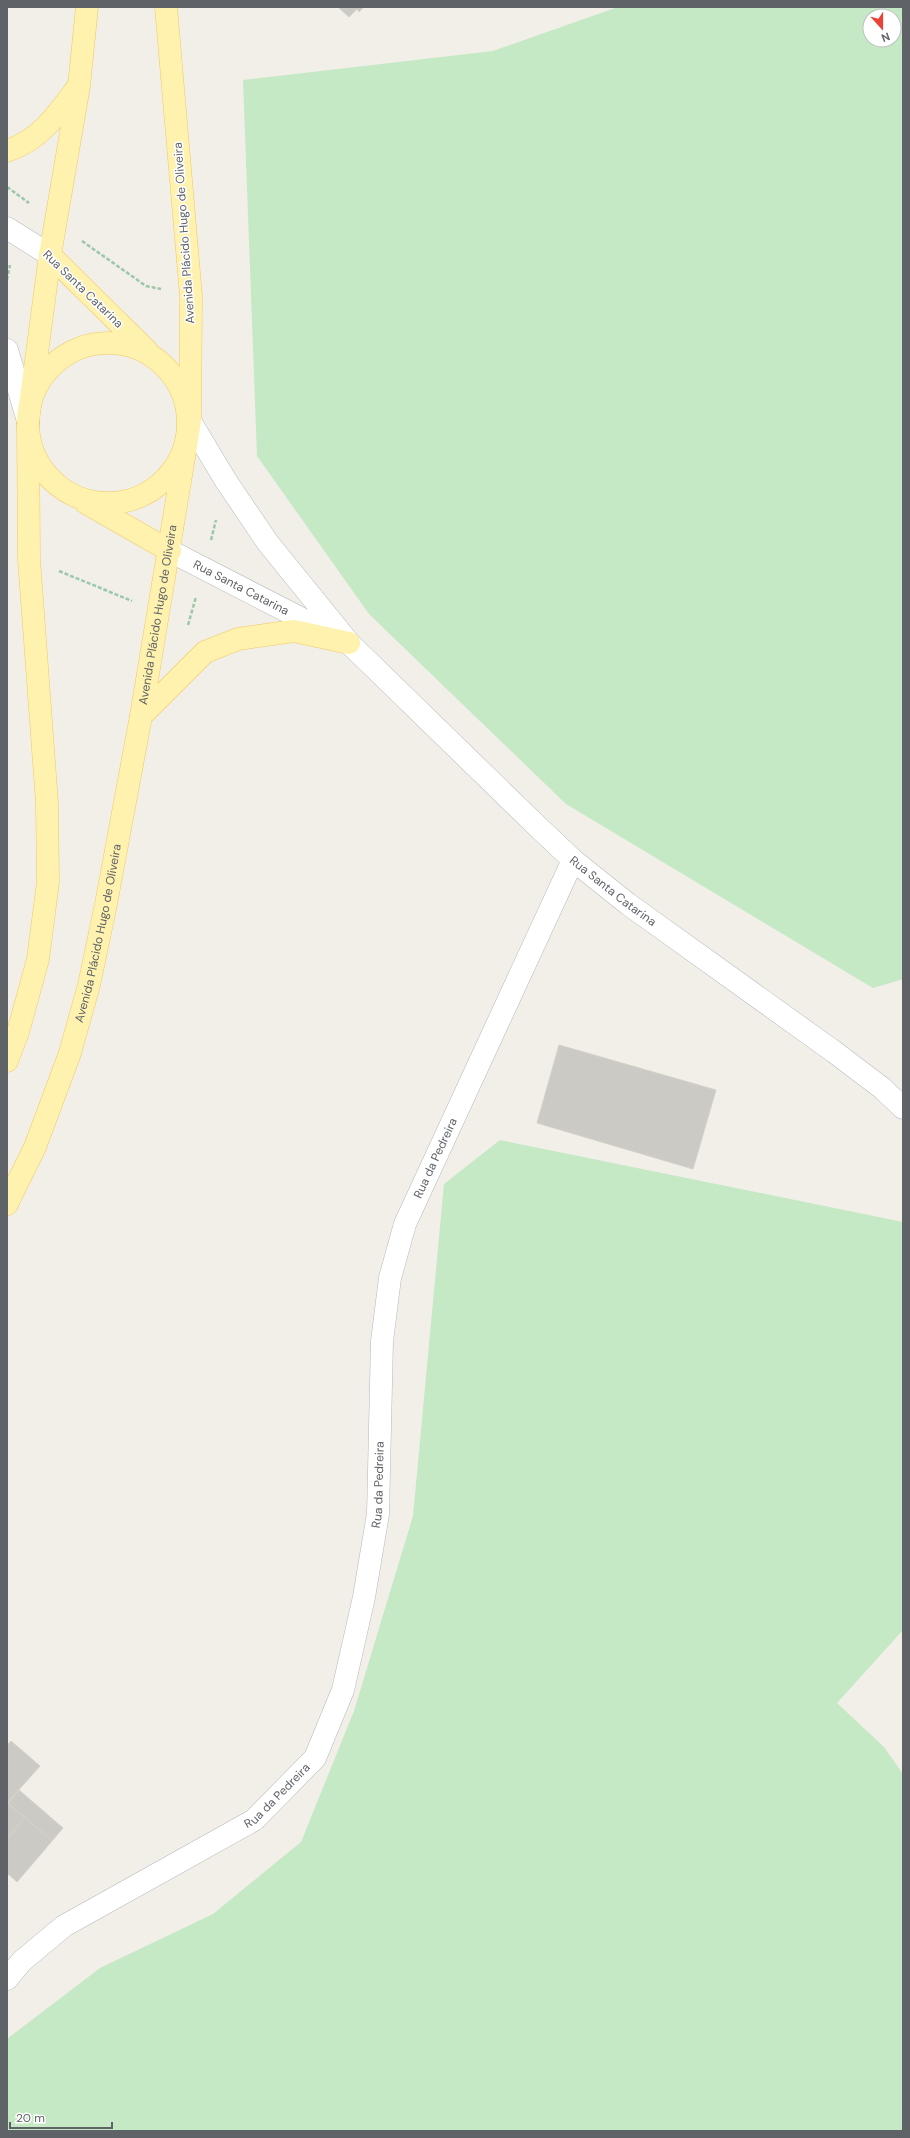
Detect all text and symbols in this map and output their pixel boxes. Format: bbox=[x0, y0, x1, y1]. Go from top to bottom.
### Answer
north arrow bbox=[862, 8, 902, 48]
text: N bbox=[879, 29, 892, 45]
street label: Avenida Plácido Hugo de Oliveira bbox=[170, 142, 198, 324]
street label: Rua Santa Catarina bbox=[40, 247, 126, 331]
street label: Avenida Plácido Hugo de Oliveira bbox=[135, 524, 181, 706]
street label: Rua Santa Catarina bbox=[191, 556, 292, 619]
street label: Avenida Plácido Hugo de Oliveira bbox=[71, 843, 125, 1024]
street label: Rua Santa Catarina bbox=[566, 852, 659, 930]
street label: Rua da Pedreira bbox=[410, 1115, 461, 1201]
street label: Rua da Pedreira bbox=[368, 1441, 388, 1529]
street label: Rua da Pedreira bbox=[241, 1760, 314, 1832]
scale bar bbox=[10, 2104, 112, 2130]
text: 20 m bbox=[16, 2110, 45, 2126]

